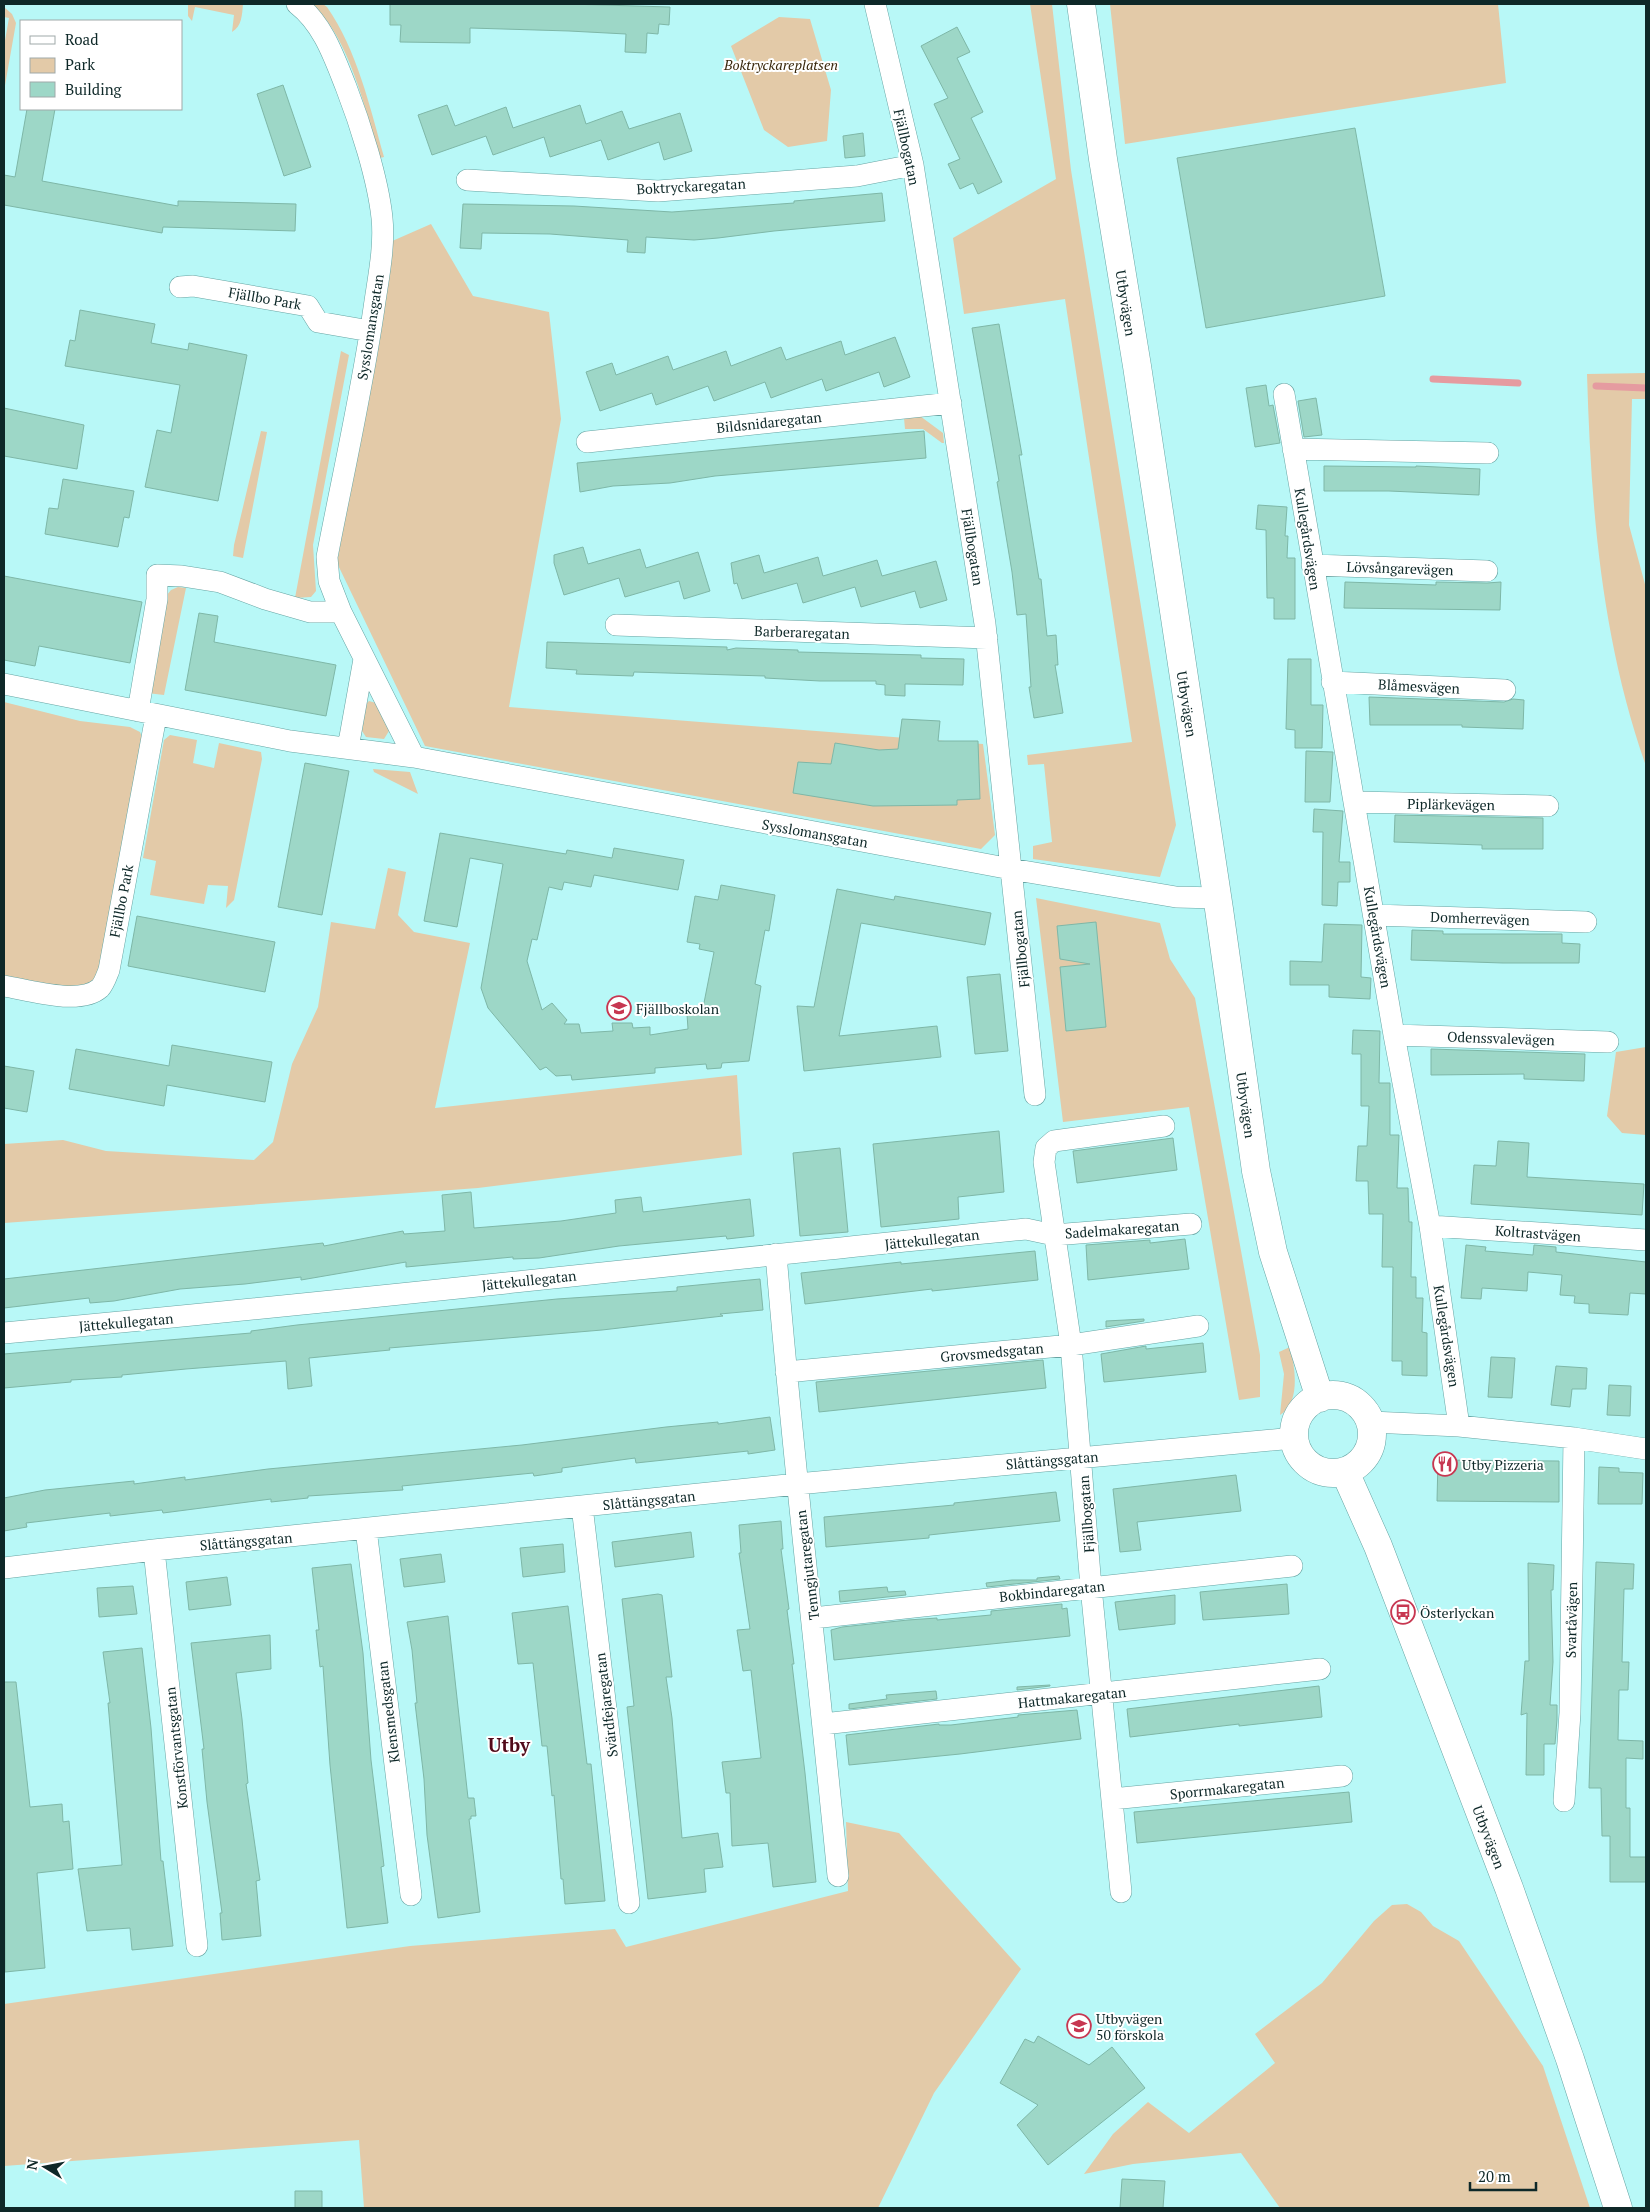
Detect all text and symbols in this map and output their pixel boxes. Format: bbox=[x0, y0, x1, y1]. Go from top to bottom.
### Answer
legend bbox=[20, 20, 182, 110]
text: Road bbox=[65, 29, 98, 49]
text: Park bbox=[65, 54, 95, 74]
park label: Boktryckareplatsen bbox=[723, 55, 838, 74]
text: Building bbox=[65, 79, 123, 99]
street label: Fjällbogatan bbox=[890, 107, 924, 188]
street label: Boktryckaregatan bbox=[636, 174, 747, 198]
street label: Utbyvägen bbox=[1111, 269, 1141, 338]
street label: Sysslomansgatan bbox=[352, 272, 388, 381]
street label: Fjällbo Park bbox=[227, 282, 304, 314]
street label: Bildsnidaregatan bbox=[715, 407, 823, 437]
street label: Kullegårdsvägen bbox=[1291, 487, 1326, 592]
street label: Fjällbogatan bbox=[958, 507, 989, 587]
street label: Lövsångarevägen bbox=[1346, 557, 1455, 579]
street label: Barberaregatan bbox=[754, 621, 851, 643]
street label: Utbyvägen bbox=[1172, 670, 1202, 739]
street label: Blåmesvägen bbox=[1378, 674, 1461, 698]
street label: Piplärkevägen bbox=[1407, 794, 1496, 814]
street label: Sysslomansgatan bbox=[761, 814, 870, 852]
street label: Fjällbo Park bbox=[105, 862, 138, 939]
street label: Kullegårdsvägen bbox=[1360, 885, 1396, 990]
street label: Domherrevägen bbox=[1430, 907, 1531, 929]
street label: Fjällbogatan bbox=[1006, 909, 1034, 989]
school or university icon: Fjällboskolan bbox=[606, 995, 632, 1021]
place label: Fjällboskolan bbox=[636, 999, 720, 1018]
street label: Odenssvalevägen bbox=[1447, 1027, 1556, 1049]
street label: Utbyvägen bbox=[1232, 1071, 1260, 1140]
street label: Sadelmakaregatan bbox=[1064, 1215, 1180, 1242]
street label: Koltrastvägen bbox=[1494, 1221, 1582, 1246]
street label: Jättekullegatan bbox=[884, 1225, 981, 1253]
street label: Jättekullegatan bbox=[481, 1266, 578, 1294]
street label: Kullegårdsvägen bbox=[1430, 1284, 1465, 1389]
street label: Jättekullegatan bbox=[78, 1308, 175, 1336]
street label: Grovsmedsgatan bbox=[940, 1338, 1045, 1366]
street label: Slåttängsgatan bbox=[1005, 1446, 1100, 1474]
restaurant icon: Utby Pizzeria bbox=[1432, 1451, 1458, 1477]
place label: Utby Pizzeria bbox=[1462, 1455, 1544, 1474]
street label: Fjällbogatan bbox=[1074, 1474, 1098, 1553]
street label: Slåttängsgatan bbox=[602, 1486, 697, 1514]
street label: Tenngjutaregatan bbox=[791, 1508, 823, 1621]
street label: Slåttängsgatan bbox=[199, 1527, 294, 1555]
street label: Bokbindaregatan bbox=[998, 1576, 1106, 1606]
street label: Svartåvägen bbox=[1561, 1581, 1581, 1658]
bus stop icon: Österlyckan bbox=[1390, 1599, 1416, 1625]
place label: Österlyckan bbox=[1420, 1603, 1495, 1622]
street label: Svärdfejaregatan bbox=[590, 1651, 622, 1758]
street label: Klensmedsgatan bbox=[372, 1659, 404, 1764]
street label: Hattmakaregatan bbox=[1017, 1682, 1128, 1712]
street label: Konstförvantsgatan bbox=[160, 1686, 192, 1810]
district label: Utby bbox=[488, 1732, 531, 1757]
street label: Sporrmakaregatan bbox=[1169, 1772, 1286, 1803]
street label: Utbyvägen bbox=[1468, 1803, 1510, 1872]
place label: Utbyvägen 50 förskola bbox=[1096, 2009, 1164, 2044]
school or university icon: Utbyvägen 50 förskola bbox=[1066, 2013, 1092, 2039]
north arrow bbox=[20, 2142, 70, 2192]
text: N bbox=[21, 2157, 42, 2172]
scale bar bbox=[1470, 2160, 1536, 2192]
text: 20 m bbox=[1478, 2166, 1511, 2186]

